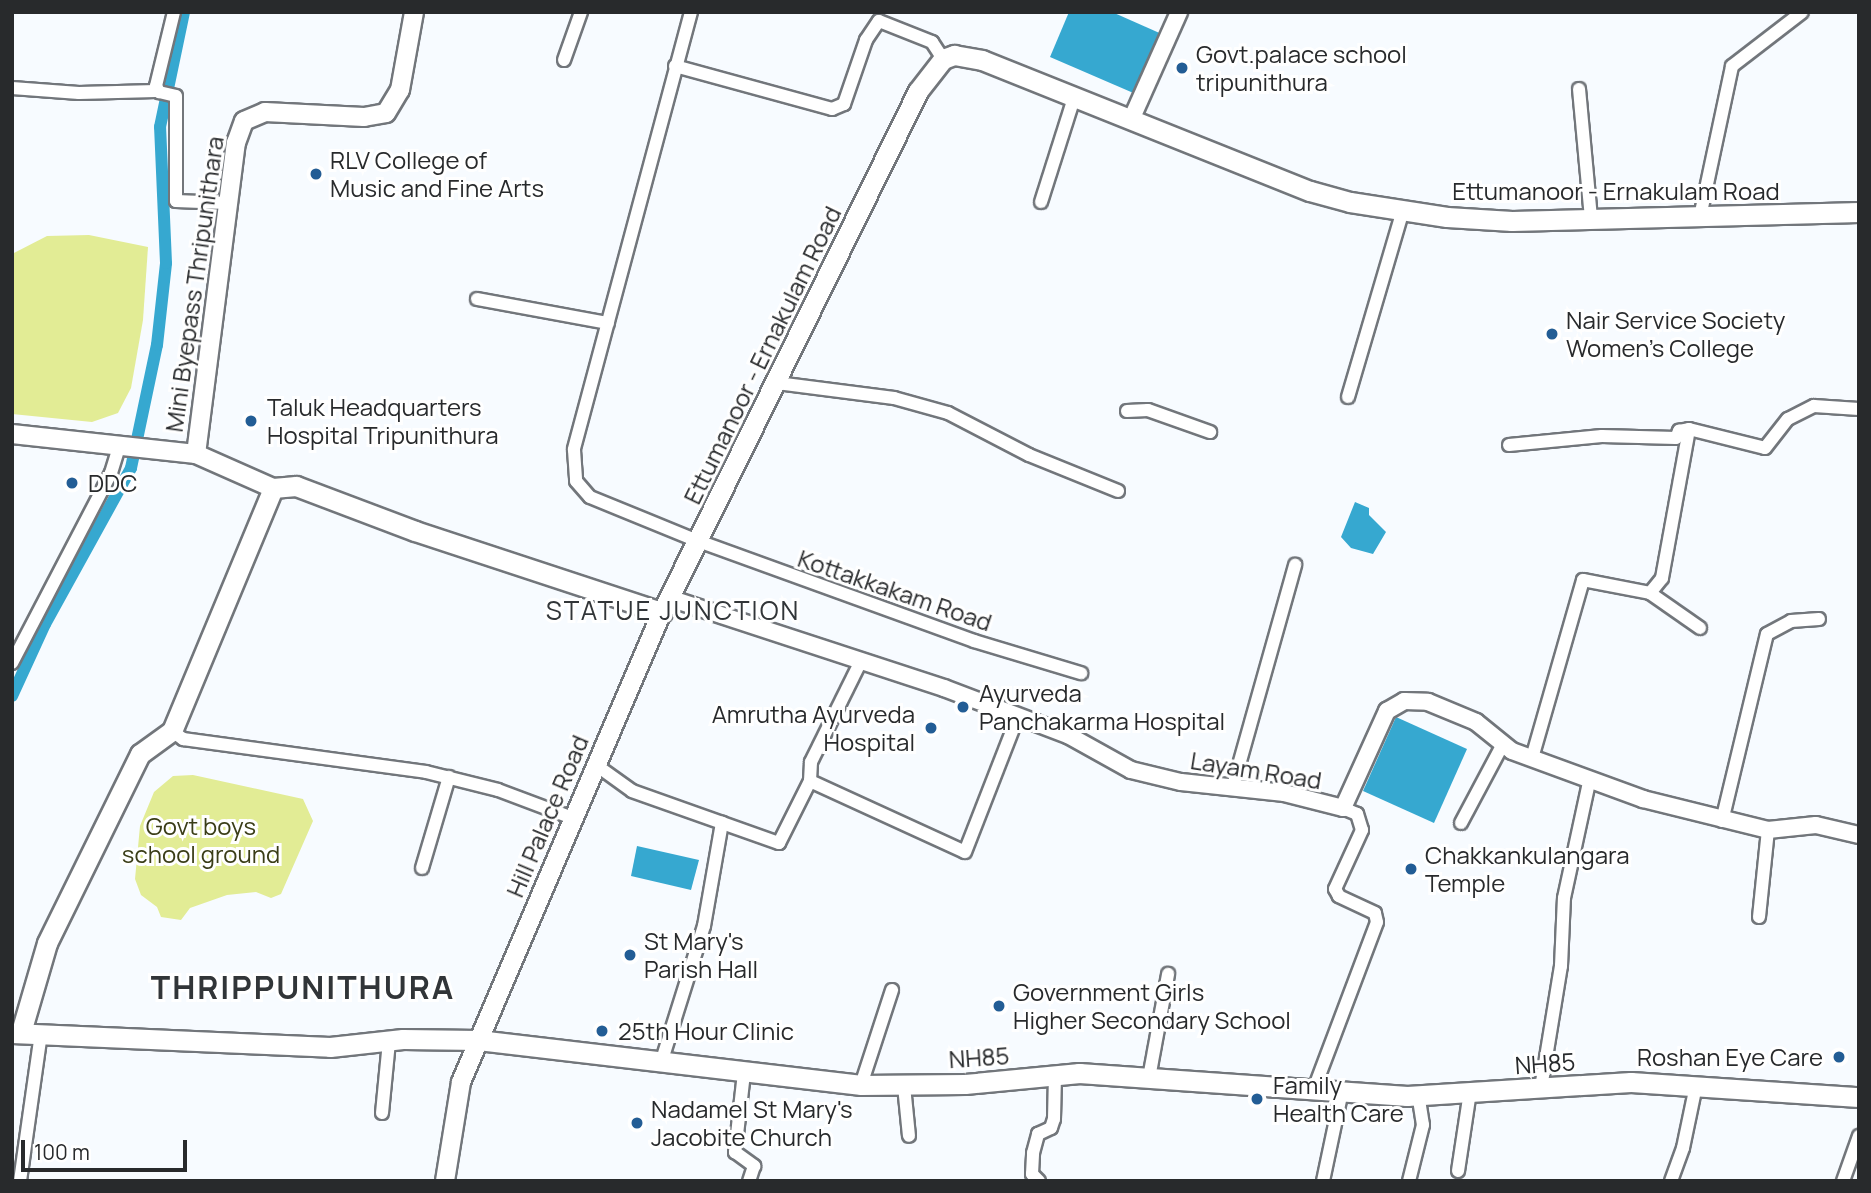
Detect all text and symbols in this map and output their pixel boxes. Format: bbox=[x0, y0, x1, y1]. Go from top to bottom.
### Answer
place label: Govt.palace school tripunithura bbox=[1196, 40, 1407, 96]
marker: Govt.palace school tripunithura bbox=[1174, 60, 1190, 76]
street label: Mini Byepass Thripunithara bbox=[159, 134, 229, 434]
place label: RLV College of Music and Fine Arts bbox=[330, 146, 544, 202]
marker: RLV College of Music and Fine Arts bbox=[308, 166, 324, 182]
street label: Ettumanoor - Ernakulam Road bbox=[1452, 177, 1780, 205]
street label: Ettumanoor - Ernakulam Road bbox=[677, 202, 847, 508]
place label: Nair Service Society Women's College bbox=[1566, 306, 1785, 362]
marker: Nair Service Society Women's College bbox=[1544, 326, 1560, 342]
place label: Taluk Headquarters Hospital Tripunithura bbox=[267, 393, 499, 449]
marker: Taluk Headquarters Hospital Tripunithura bbox=[241, 411, 261, 431]
place label: DDC bbox=[88, 469, 137, 497]
marker: DDC bbox=[62, 473, 82, 493]
street label: Kottakkakam Road bbox=[794, 543, 996, 637]
district label: STATUE JUNCTION bbox=[548, 595, 798, 627]
place label: Ayurveda Panchakarma Hospital bbox=[979, 679, 1225, 735]
marker: Ayurveda Panchakarma Hospital bbox=[953, 697, 973, 717]
place label: Amrutha Ayurveda Hospital bbox=[712, 700, 915, 756]
marker: Amrutha Ayurveda Hospital bbox=[921, 718, 941, 738]
street label: Hill Palace Road bbox=[500, 731, 594, 901]
street label: Layam Road bbox=[1188, 745, 1324, 795]
park label: Govt boys school ground bbox=[122, 812, 280, 868]
place label: Chakkankulangara Temple bbox=[1425, 841, 1630, 897]
marker: Chakkankulangara Temple bbox=[1403, 861, 1419, 877]
place label: St Mary's Parish Hall bbox=[644, 927, 758, 983]
marker: St Mary's Parish Hall bbox=[622, 947, 638, 963]
district label: THRIPPUNITHURA bbox=[152, 968, 454, 1006]
place label: Government Girls Higher Secondary School bbox=[1013, 978, 1291, 1034]
marker: Government Girls Higher Secondary School bbox=[991, 998, 1007, 1014]
place label: 25th Hour Clinic bbox=[618, 1017, 794, 1045]
marker: 25th Hour Clinic bbox=[592, 1021, 612, 1041]
street label: NH85 bbox=[948, 1041, 1010, 1073]
place label: Roshan Eye Care bbox=[1637, 1043, 1823, 1071]
street label: NH85 bbox=[1514, 1047, 1576, 1079]
marker: Roshan Eye Care bbox=[1829, 1047, 1849, 1067]
place label: Family Health Care bbox=[1273, 1071, 1404, 1127]
marker: Family Health Care bbox=[1247, 1089, 1267, 1109]
place label: Nadamel St Mary's Jacobite Church bbox=[651, 1095, 853, 1151]
marker: Nadamel St Mary's Jacobite Church bbox=[629, 1115, 645, 1131]
scale bar bbox=[24, 1126, 191, 1170]
text: 100 m bbox=[34, 1138, 90, 1166]

